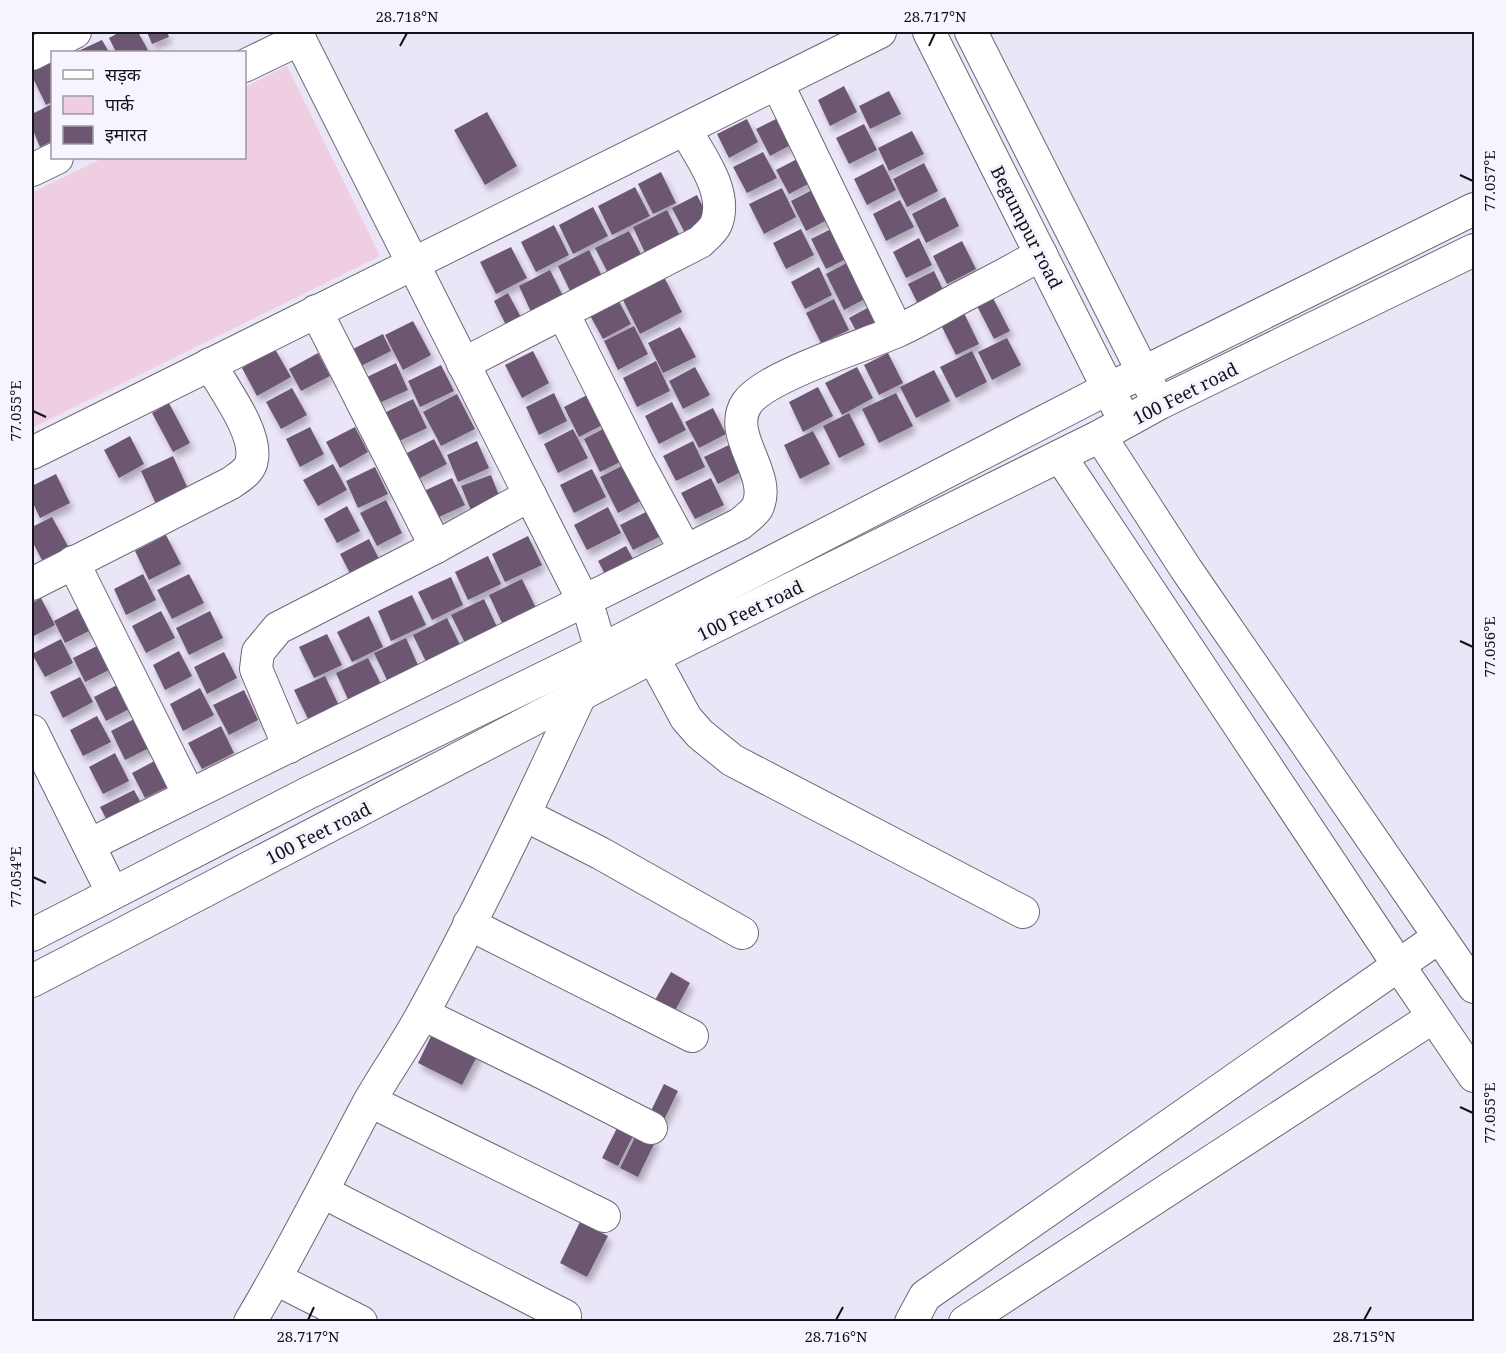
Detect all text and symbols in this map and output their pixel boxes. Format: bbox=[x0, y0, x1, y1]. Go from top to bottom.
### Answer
text: 28.718°N bbox=[375, 6, 439, 26]
text: 28.717°N bbox=[903, 6, 967, 26]
legend bbox=[51, 51, 246, 159]
text: सड़क bbox=[105, 62, 142, 86]
text: पार्क bbox=[105, 92, 135, 116]
text: इमारत bbox=[105, 122, 148, 146]
text: 77.057°E bbox=[1479, 150, 1499, 212]
street label: Begumpur road bbox=[986, 161, 1068, 293]
street label: 100 Feet road bbox=[1128, 356, 1242, 430]
text: 77.055°E bbox=[5, 380, 25, 442]
street label: 100 Feet road bbox=[693, 574, 807, 646]
text: 77.056°E bbox=[1479, 616, 1499, 678]
street label: 100 Feet road bbox=[261, 796, 375, 870]
text: 77.054°E bbox=[5, 846, 25, 908]
text: 77.055°E bbox=[1479, 1082, 1499, 1144]
text: 28.717°N bbox=[276, 1326, 340, 1346]
text: 28.716°N bbox=[804, 1326, 868, 1346]
text: 28.715°N bbox=[1332, 1326, 1396, 1346]

